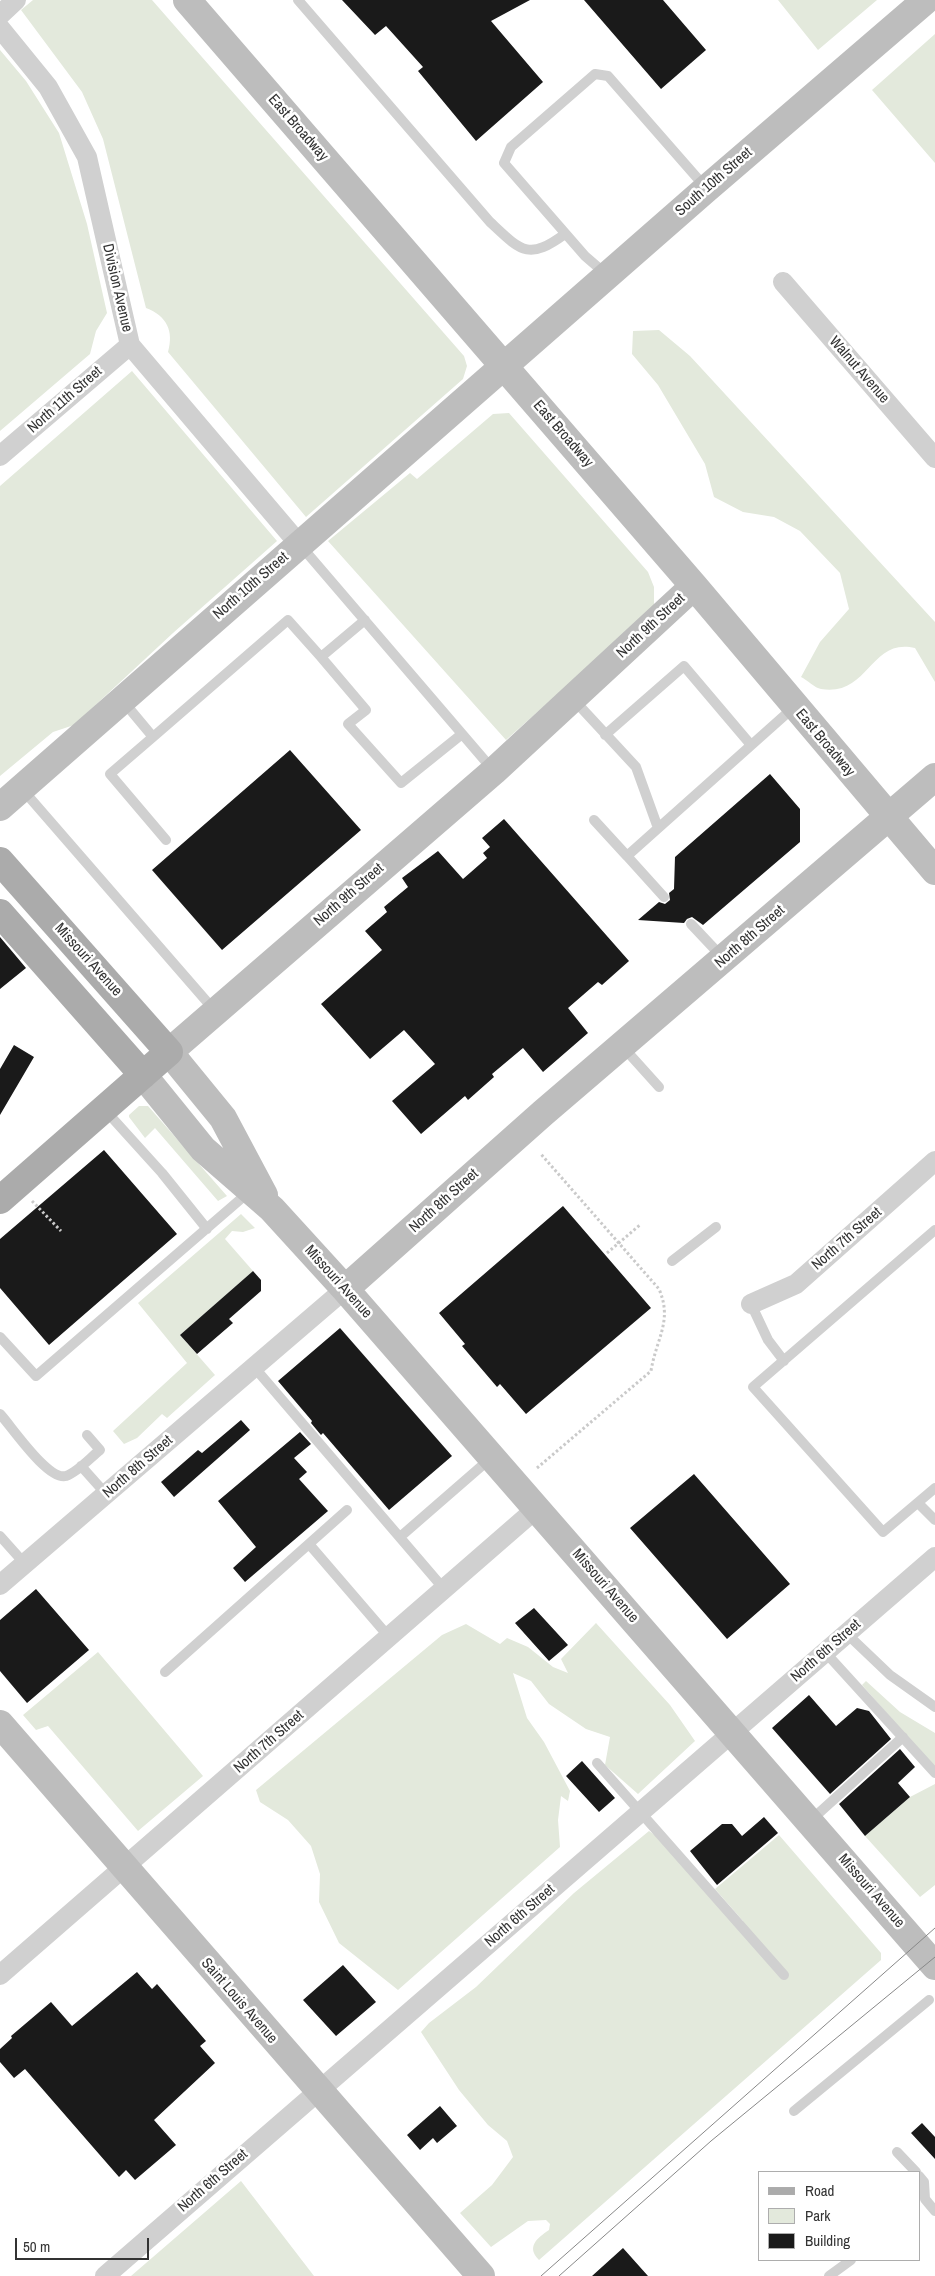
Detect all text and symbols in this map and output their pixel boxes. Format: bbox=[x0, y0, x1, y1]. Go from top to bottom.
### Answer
street label: East Broadway bbox=[264, 91, 332, 165]
street label: South 10th Street bbox=[672, 144, 756, 220]
street label: Division Avenue bbox=[98, 242, 136, 334]
street label: Walnut Avenue bbox=[825, 333, 893, 407]
street label: North 11th Street bbox=[24, 363, 106, 437]
street label: East Broadway bbox=[529, 397, 597, 471]
street label: North 10th Street bbox=[210, 548, 292, 624]
street label: North 9th Street bbox=[613, 590, 689, 662]
street label: East Broadway bbox=[792, 706, 858, 780]
street label: North 9th Street bbox=[310, 860, 388, 930]
street label: North 8th Street bbox=[711, 902, 789, 972]
street label: Missouri Avenue bbox=[51, 920, 125, 1000]
street label: North 8th Street bbox=[406, 1165, 482, 1237]
street label: North 7th Street bbox=[808, 1204, 886, 1274]
street label: Missouri Avenue bbox=[301, 1242, 375, 1322]
street label: North 8th Street bbox=[99, 1432, 177, 1502]
street label: Missouri Avenue bbox=[568, 1545, 642, 1627]
street label: North 6th Street bbox=[787, 1616, 865, 1686]
street label: North 7th Street bbox=[230, 1707, 308, 1777]
street label: Missouri Avenue bbox=[834, 1850, 908, 1932]
street label: North 6th Street bbox=[481, 1881, 559, 1951]
street label: Saint Louis Avenue bbox=[197, 1955, 281, 2047]
street label: North 6th Street bbox=[174, 2146, 252, 2216]
legend bbox=[758, 2171, 920, 2261]
text: Road bbox=[805, 2180, 834, 2201]
text: Park bbox=[805, 2205, 830, 2226]
scale bar bbox=[18, 2228, 151, 2260]
text: Building bbox=[805, 2230, 850, 2251]
text: 50 m bbox=[23, 2236, 50, 2257]

